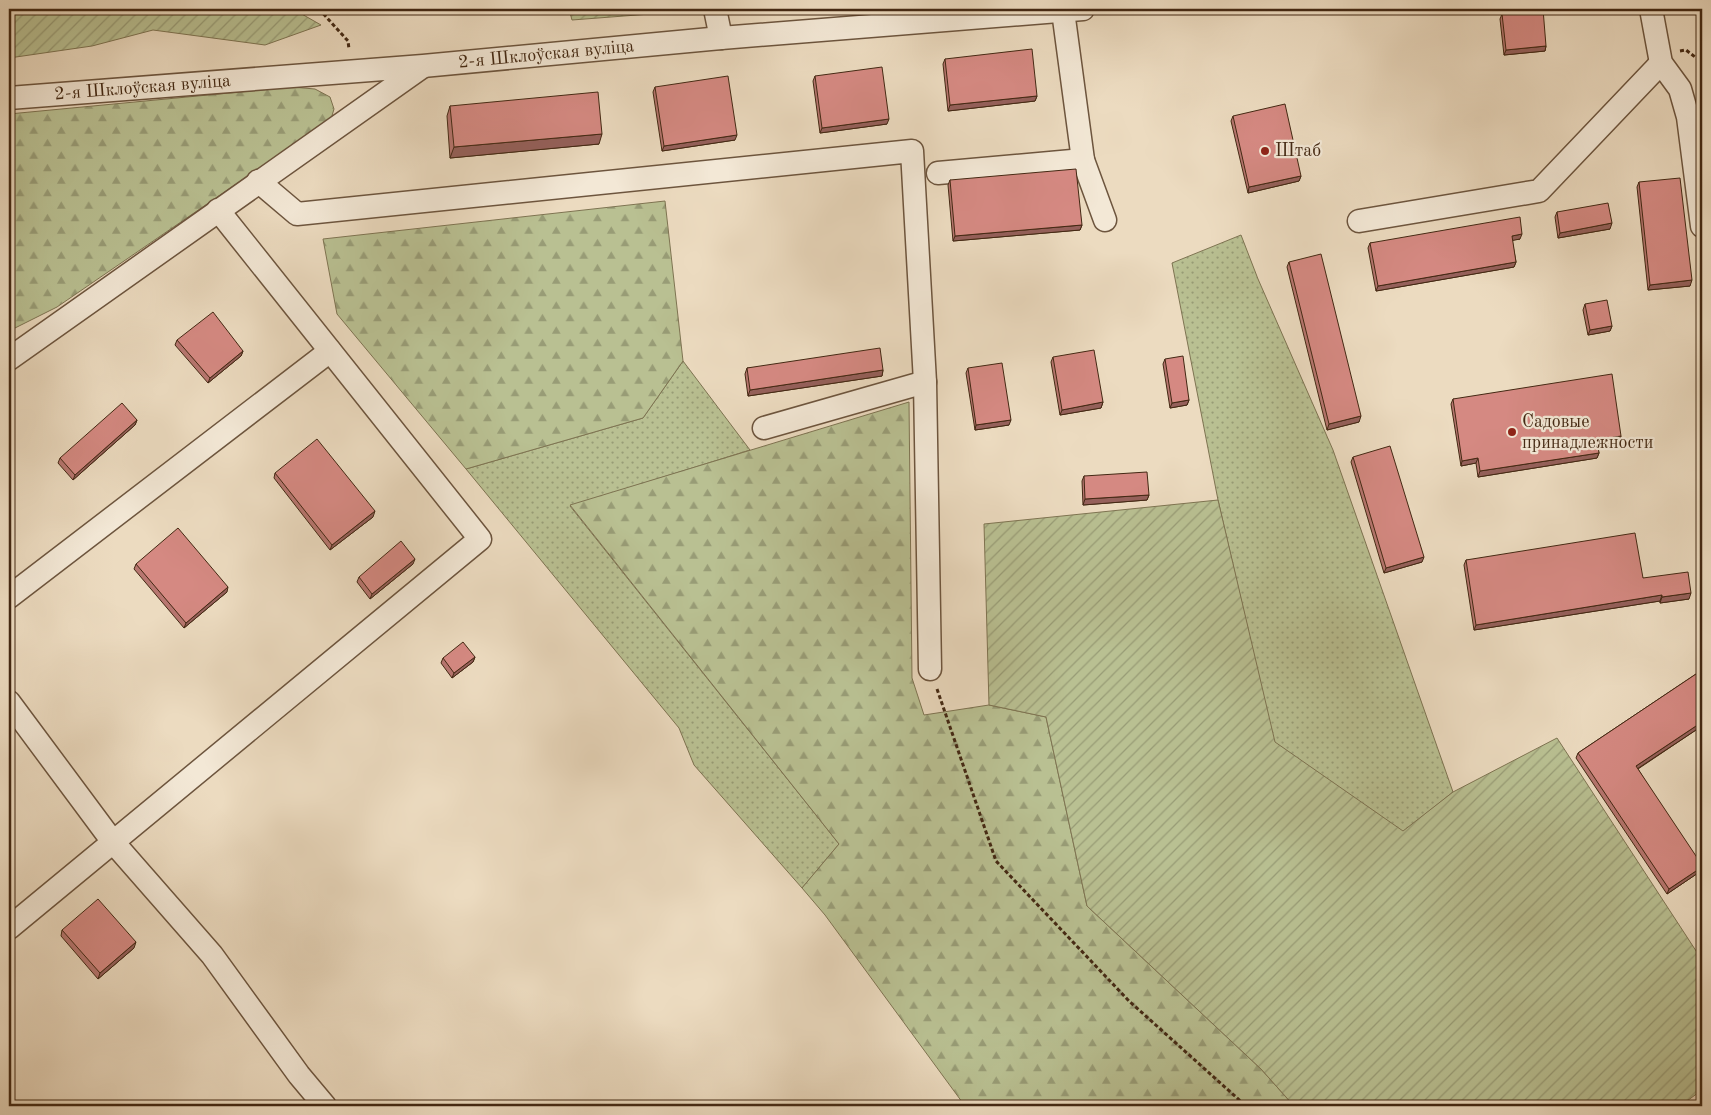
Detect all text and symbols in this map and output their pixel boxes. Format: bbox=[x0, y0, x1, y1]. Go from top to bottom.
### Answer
street label: 2-я Шклоўская вуліца bbox=[457, 37, 635, 72]
street label: 2-я Шклоўская вуліца bbox=[54, 72, 232, 103]
place label: Штаб bbox=[1275, 142, 1321, 160]
marker: Штаб bbox=[1259, 145, 1271, 157]
place label: Садовые принадлежности bbox=[1522, 413, 1654, 452]
marker: Садовые принадлежности bbox=[1506, 426, 1518, 438]

